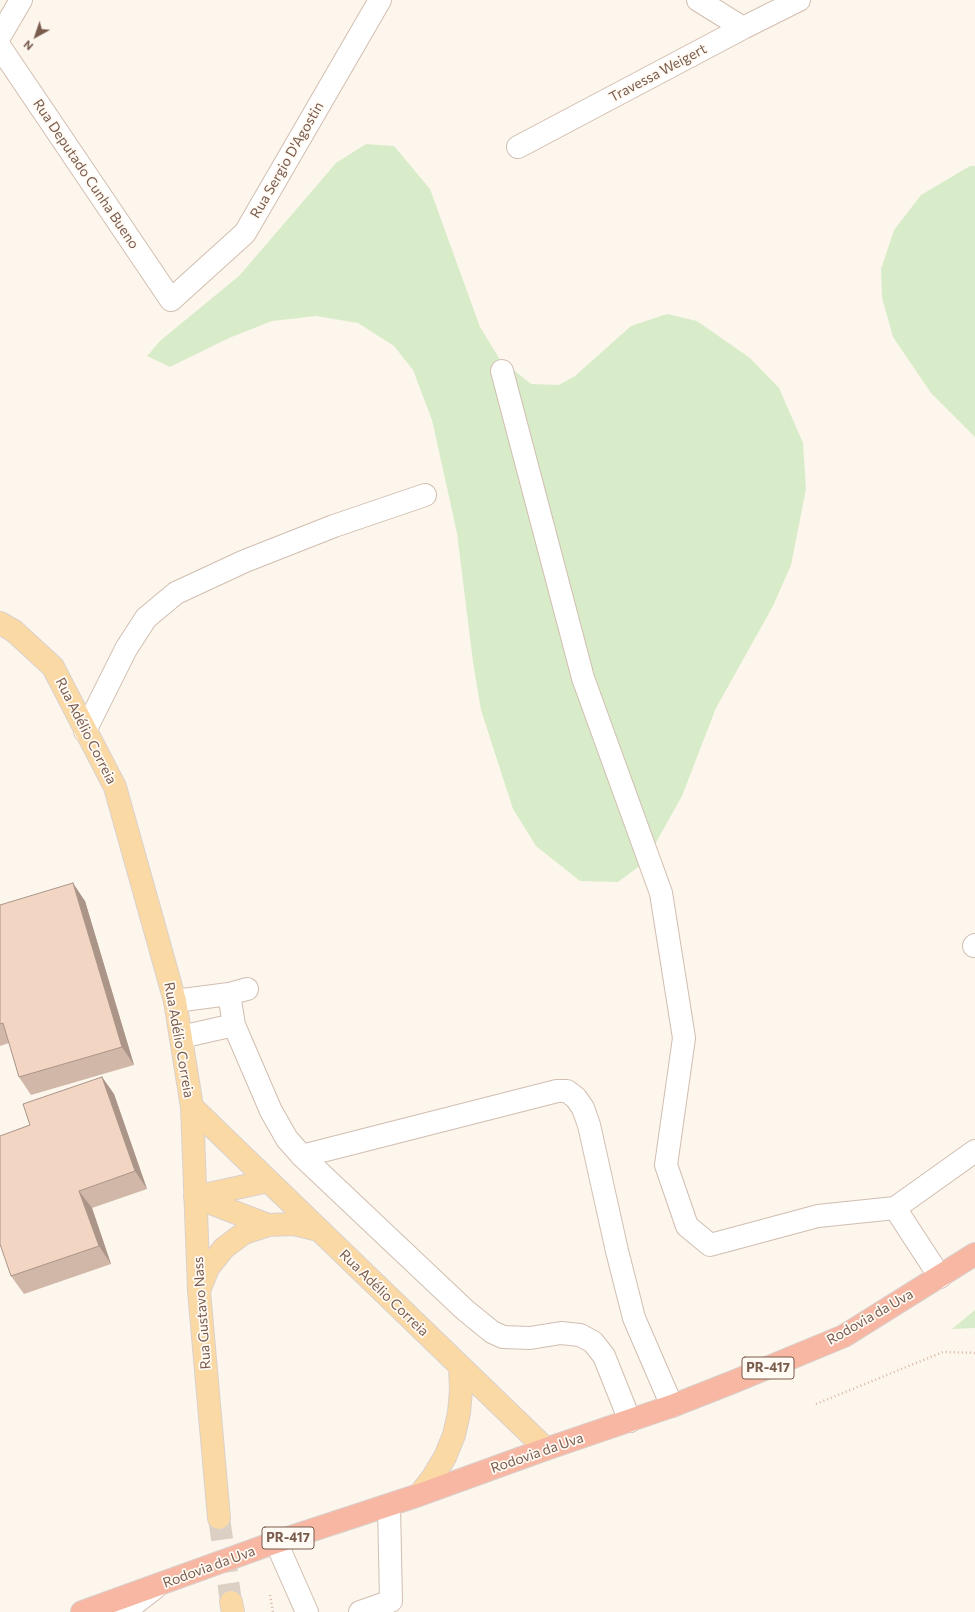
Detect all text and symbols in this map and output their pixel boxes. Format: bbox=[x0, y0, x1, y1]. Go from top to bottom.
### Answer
north arrow bbox=[16, 16, 56, 56]
text: N bbox=[21, 38, 35, 53]
street label: Travessa Weigert bbox=[606, 40, 710, 106]
street label: Rua Deputado Cunha Bueno bbox=[29, 96, 143, 252]
street label: Rua Sergio D'Agostin bbox=[247, 99, 327, 221]
street label: Rua Adélio Correia bbox=[52, 675, 120, 787]
street label: Rua Adélio Correia bbox=[161, 981, 197, 1099]
street label: Rua Adélio Correia bbox=[336, 1246, 432, 1340]
street label: Rua Gustavo Nass bbox=[190, 1256, 214, 1370]
street label: Rodovia da Uva bbox=[824, 1285, 916, 1349]
road number: PR-417 bbox=[742, 1357, 794, 1379]
street label: Rodovia da Uva bbox=[488, 1429, 586, 1477]
road number: PR-417 bbox=[262, 1527, 314, 1549]
street label: Rodovia da Uva bbox=[161, 1543, 257, 1591]

